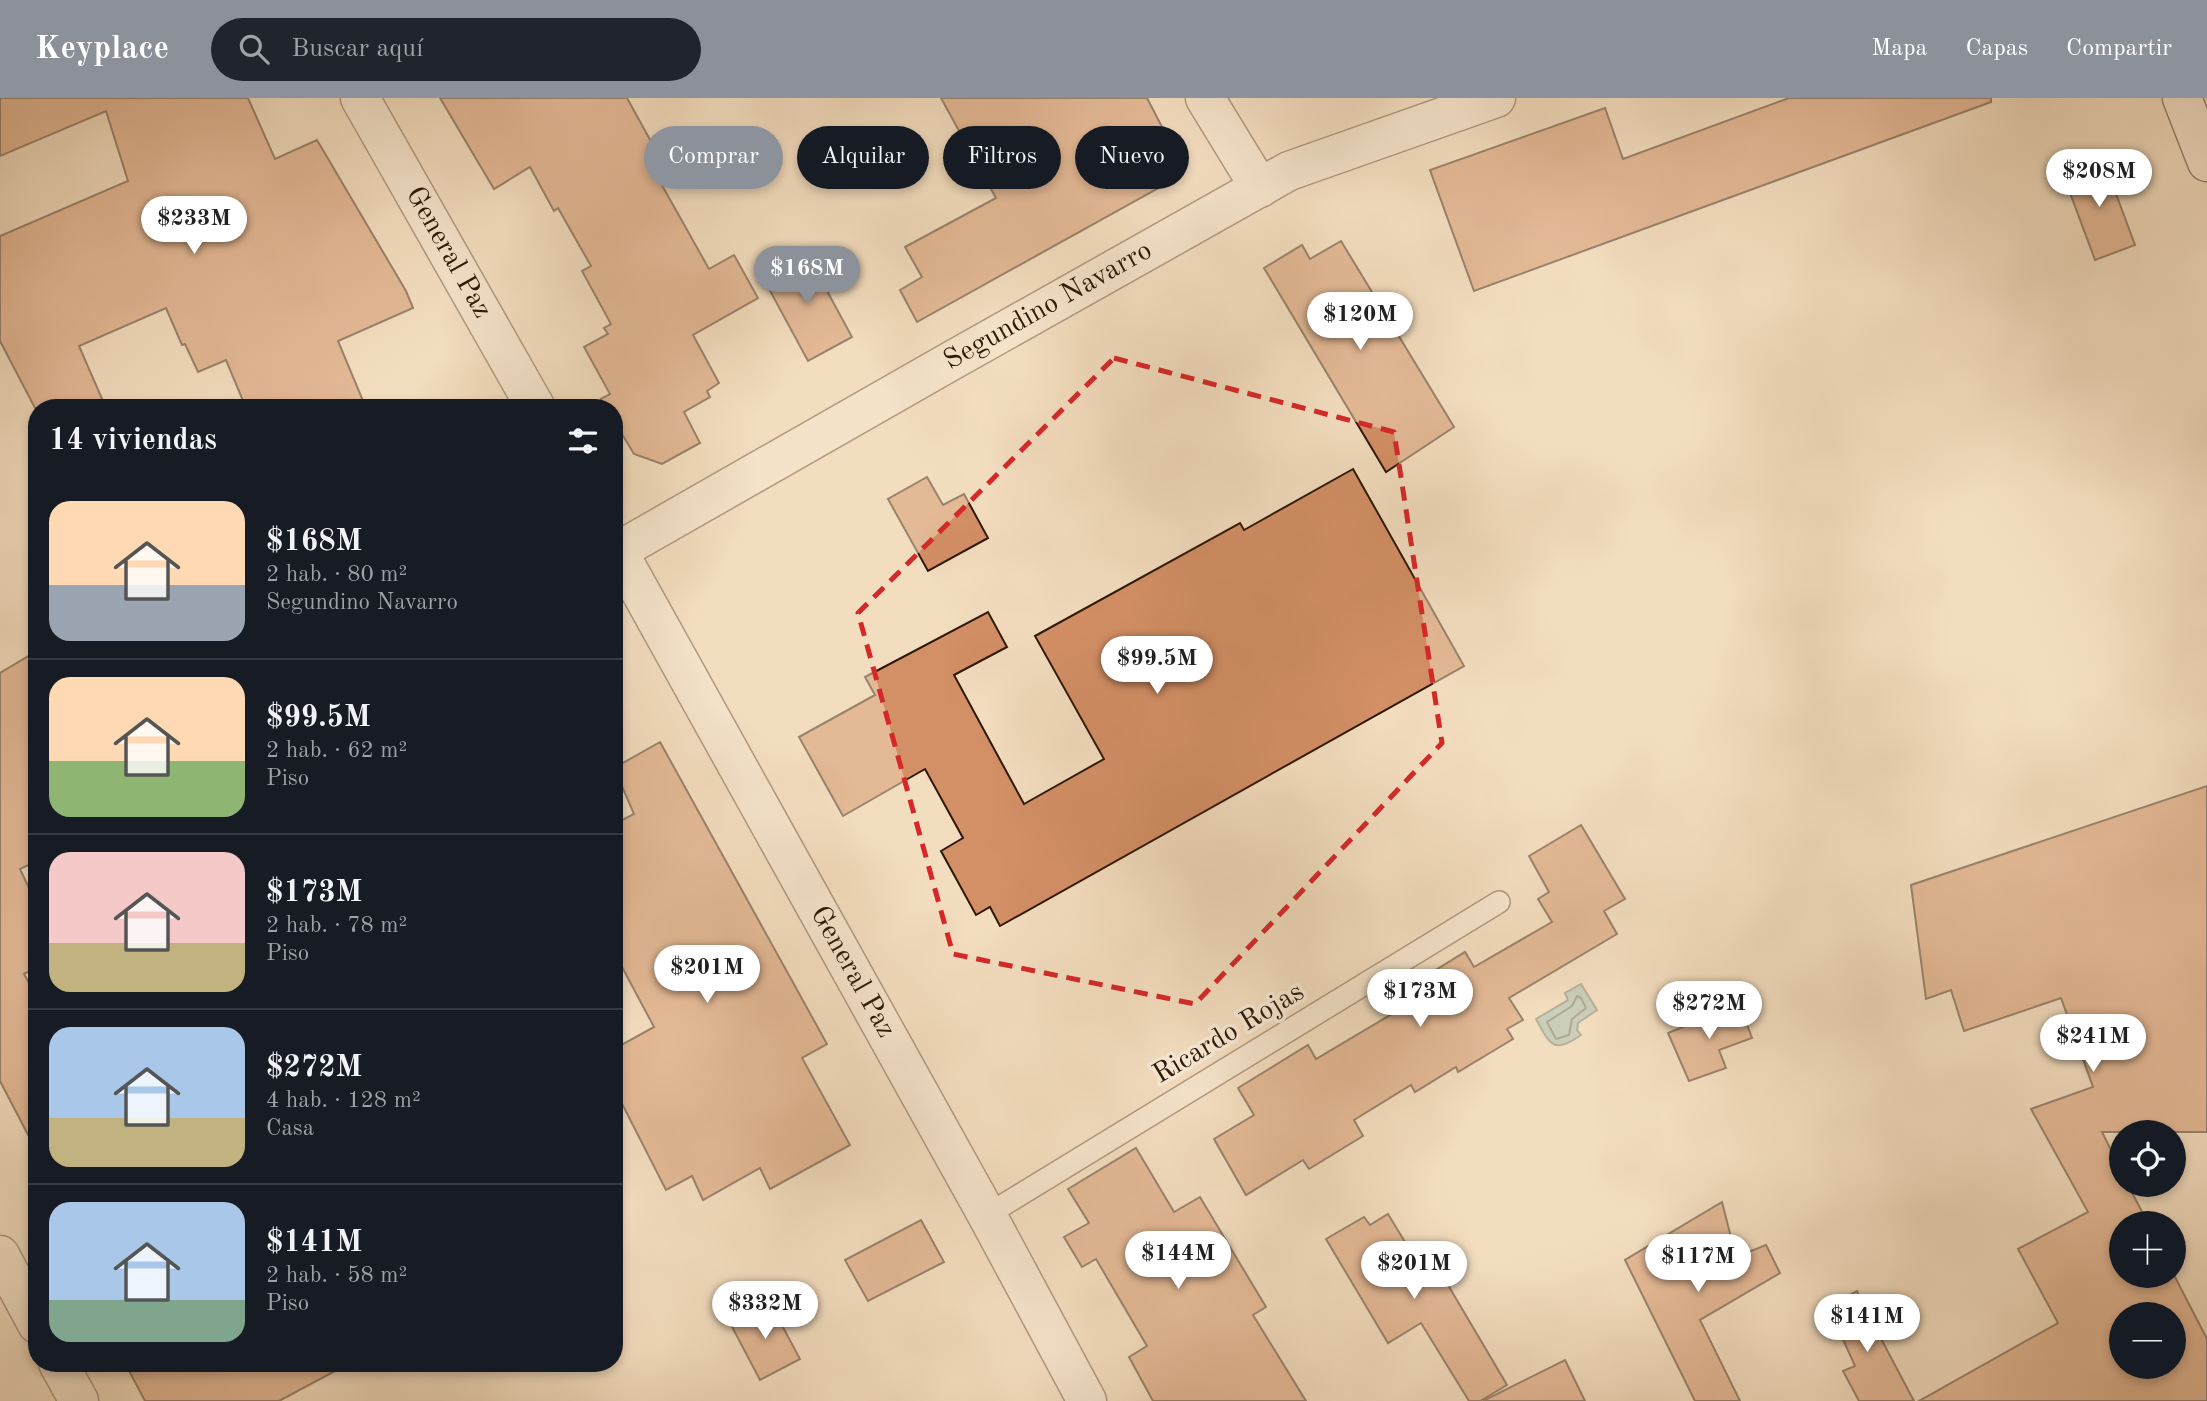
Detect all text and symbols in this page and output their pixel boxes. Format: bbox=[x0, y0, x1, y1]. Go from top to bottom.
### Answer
search box bbox=[211, 18, 701, 81]
icon: search bbox=[235, 30, 273, 68]
text: Keyplace bbox=[35, 33, 169, 66]
text: Buscar aquí bbox=[291, 36, 423, 62]
text: Mapa bbox=[1871, 37, 1927, 61]
text: Capas bbox=[1965, 37, 2028, 61]
text: Compartir bbox=[2066, 37, 2172, 61]
chip: Comprar bbox=[644, 126, 783, 189]
chip: Alquilar bbox=[797, 126, 929, 189]
chip: Filtros bbox=[943, 126, 1061, 189]
chip: Nuevo bbox=[1075, 126, 1189, 189]
pin: $208M bbox=[2050, 150, 2148, 209]
text: $208M bbox=[2062, 160, 2136, 183]
street label: General Paz bbox=[400, 182, 496, 323]
pin: $233M bbox=[145, 197, 243, 256]
text: $233M bbox=[157, 207, 231, 230]
street label: Segundino Navarro bbox=[940, 237, 1157, 376]
pin: $168M bbox=[758, 246, 856, 306]
text: $168M bbox=[770, 257, 844, 280]
pin: $120M bbox=[1311, 292, 1409, 352]
text: $120M bbox=[1323, 303, 1397, 326]
icon: filters bbox=[564, 422, 602, 460]
text: 14 viviendas bbox=[49, 426, 217, 456]
text: $168M bbox=[266, 527, 362, 557]
icon: home bbox=[105, 529, 189, 613]
text: 2 hab. · 80 m² bbox=[266, 563, 407, 586]
text: Segundino Navarro bbox=[266, 591, 458, 614]
pin: $99.5M bbox=[1100, 636, 1214, 696]
text: $99.5M bbox=[1117, 647, 1197, 670]
text: $99.5M bbox=[266, 703, 371, 733]
icon: home bbox=[105, 705, 189, 789]
text: 2 hab. · 62 m² bbox=[266, 739, 407, 762]
text: Piso bbox=[266, 767, 309, 790]
text: $173M bbox=[266, 878, 362, 908]
icon: home bbox=[105, 880, 189, 964]
street label: General Paz bbox=[804, 902, 900, 1043]
text: 2 hab. · 78 m² bbox=[266, 914, 407, 937]
text: Piso bbox=[266, 942, 309, 965]
pin: $201M bbox=[658, 946, 756, 1005]
text: $201M bbox=[670, 956, 744, 979]
pin: $173M bbox=[1371, 970, 1469, 1029]
street label: Ricardo Rojas bbox=[1149, 978, 1309, 1090]
text: $173M bbox=[1383, 980, 1457, 1003]
pin: $272M bbox=[1660, 982, 1758, 1041]
text: $272M bbox=[1672, 992, 1746, 1015]
pin: $241M bbox=[2044, 1014, 2142, 1074]
text: $241M bbox=[2056, 1025, 2130, 1048]
text: $272M bbox=[266, 1053, 362, 1083]
icon: home bbox=[105, 1055, 189, 1139]
text: 4 hab. · 128 m² bbox=[266, 1089, 421, 1112]
text: Casa bbox=[266, 1117, 314, 1140]
map controls bbox=[2109, 1120, 2186, 1379]
button: locate bbox=[2109, 1120, 2186, 1197]
button: + bbox=[2109, 1211, 2186, 1288]
text: $141M bbox=[266, 1228, 362, 1258]
icon: home bbox=[105, 1230, 189, 1314]
pin: $144M bbox=[1129, 1232, 1227, 1291]
pin: $117M bbox=[1649, 1234, 1747, 1294]
text: $144M bbox=[1141, 1242, 1215, 1265]
pin: $201M bbox=[1365, 1242, 1463, 1301]
text: $117M bbox=[1661, 1245, 1735, 1268]
text: $201M bbox=[1377, 1252, 1451, 1275]
text: 2 hab. · 58 m² bbox=[266, 1264, 407, 1287]
pin: $332M bbox=[716, 1282, 814, 1341]
text: Piso bbox=[266, 1292, 309, 1315]
text: $332M bbox=[728, 1292, 802, 1315]
pin: $141M bbox=[1818, 1294, 1916, 1354]
button: − bbox=[2109, 1302, 2186, 1379]
text: $141M bbox=[1830, 1305, 1904, 1328]

